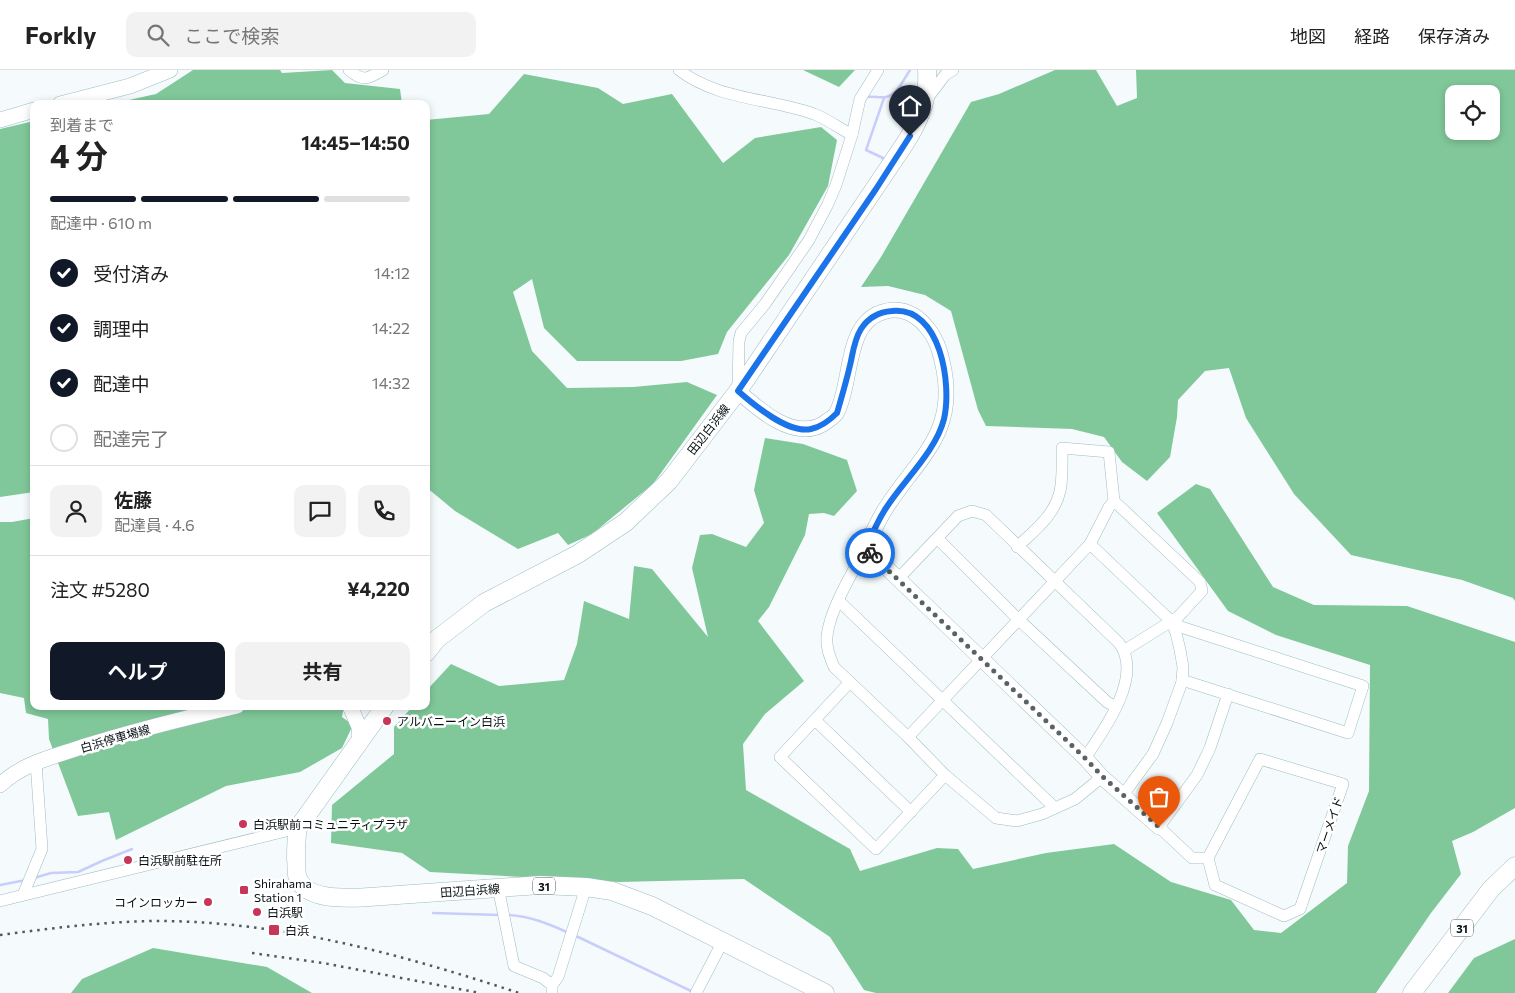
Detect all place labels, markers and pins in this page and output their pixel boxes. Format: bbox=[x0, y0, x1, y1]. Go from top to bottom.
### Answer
pin bbox=[889, 85, 931, 136]
place label: アルバニーイン白浜 bbox=[397, 714, 505, 728]
marker: アルバニーイン白浜 bbox=[381, 715, 393, 727]
pin bbox=[1138, 776, 1180, 827]
place label: 白浜駅前コミュニティプラザ bbox=[253, 817, 408, 831]
marker: 白浜駅前コミュニティプラザ bbox=[237, 818, 249, 830]
place label: 白浜駅前駐在所 bbox=[138, 853, 222, 867]
marker: 白浜駅前駐在所 bbox=[122, 854, 134, 866]
place label: Shirahama Station 1 bbox=[254, 876, 312, 904]
marker: Shirahama Station 1 bbox=[238, 884, 250, 896]
place label: コインロッカー bbox=[114, 895, 198, 909]
marker: コインロッカー bbox=[202, 896, 214, 908]
place label: 白浜駅 bbox=[267, 905, 303, 919]
marker: 白浜駅 bbox=[251, 906, 263, 918]
marker: 白浜 bbox=[267, 923, 281, 937]
place label: 白浜 bbox=[285, 923, 309, 937]

